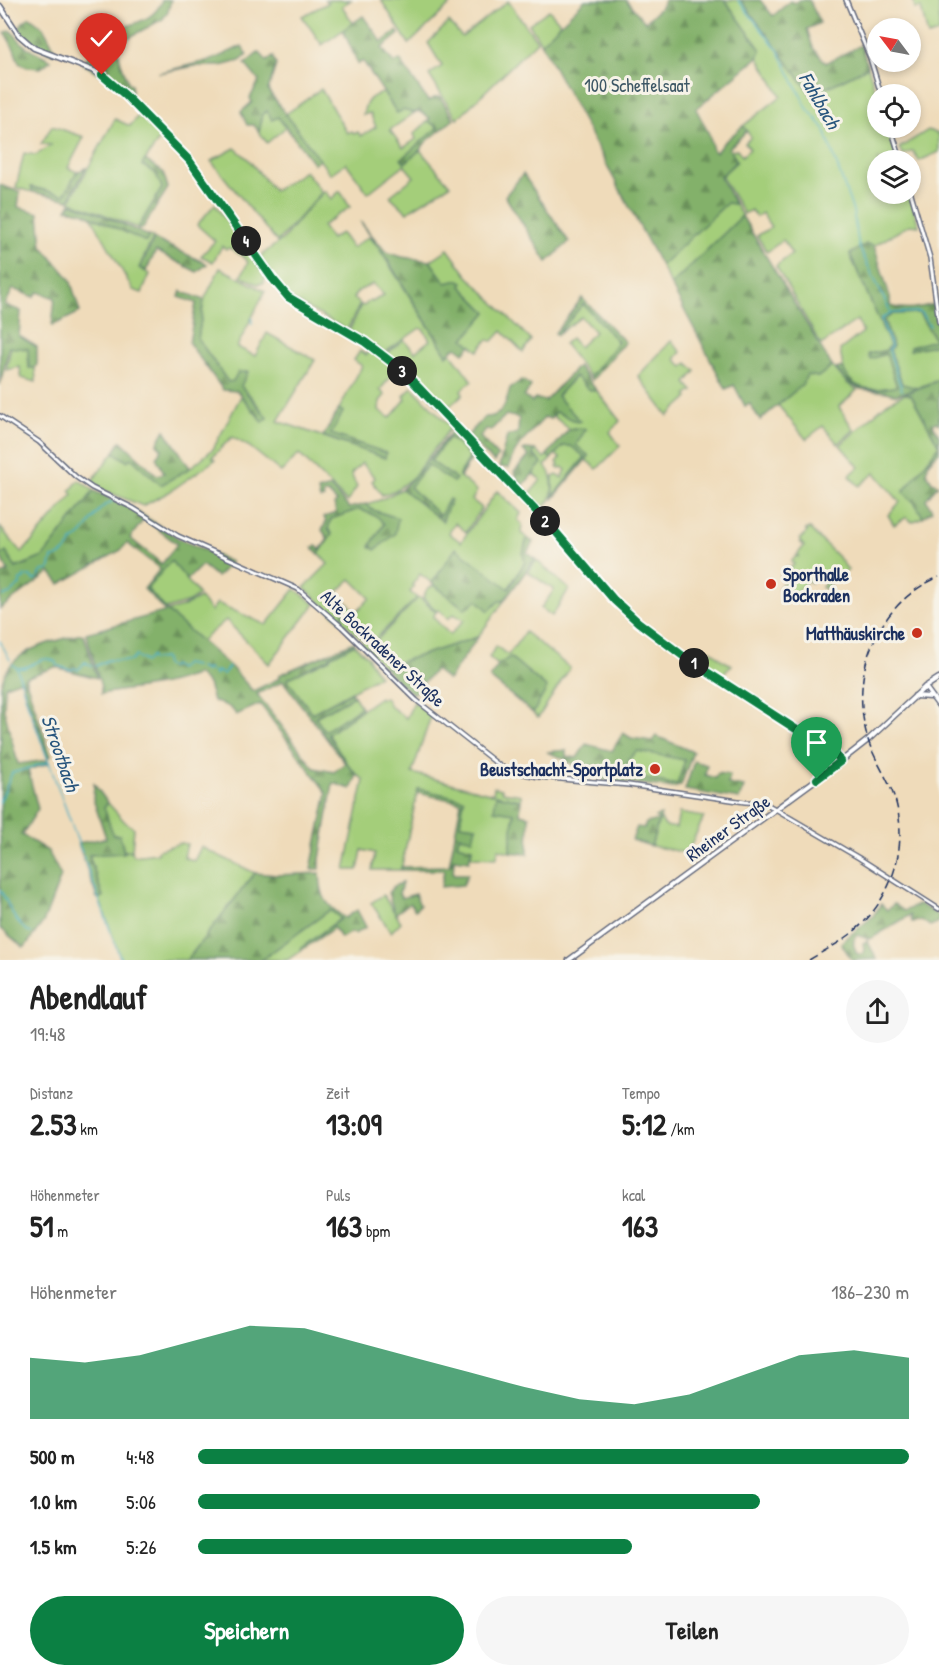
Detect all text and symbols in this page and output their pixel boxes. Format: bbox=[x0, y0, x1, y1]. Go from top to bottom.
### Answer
pin bbox=[76, 13, 127, 75]
north arrow bbox=[867, 18, 921, 72]
map controls bbox=[867, 18, 921, 204]
icon: check bbox=[85, 22, 118, 55]
water label: Fahlbach bbox=[793, 67, 848, 135]
park label: 100 Scheffelsaat bbox=[584, 73, 691, 98]
button: locate bbox=[867, 84, 921, 138]
button: layers bbox=[867, 150, 921, 204]
pin: 4 bbox=[231, 226, 261, 256]
text: 4 bbox=[243, 230, 249, 252]
pin: 3 bbox=[387, 356, 417, 386]
text: 3 bbox=[398, 360, 406, 382]
pin: 2 bbox=[530, 506, 560, 536]
text: 2 bbox=[541, 510, 549, 532]
place label: Sporthalle Bockraden bbox=[783, 562, 850, 608]
marker: Sporthalle Bockraden bbox=[764, 577, 778, 591]
street label: Alte Bockradener Straße bbox=[315, 584, 451, 712]
place label: Matthäuskirche bbox=[806, 621, 906, 646]
marker: Matthäuskirche bbox=[910, 626, 924, 640]
pin: 1 bbox=[679, 648, 709, 678]
text: 1 bbox=[691, 652, 697, 674]
water label: Strootbach bbox=[35, 711, 87, 796]
pin bbox=[791, 717, 842, 779]
icon: arrive bbox=[800, 726, 833, 759]
place label: Beustschacht-Sportplatz bbox=[480, 757, 643, 783]
marker: Beustschacht-Sportplatz bbox=[648, 762, 662, 776]
street label: Rheiner Straße bbox=[681, 789, 775, 867]
text: Abendlauf bbox=[30, 975, 147, 1019]
button: share bbox=[846, 980, 909, 1043]
text: 19:48 bbox=[30, 1020, 65, 1047]
text: Distanz bbox=[30, 1082, 73, 1104]
text: Zeit bbox=[326, 1082, 350, 1104]
text: Tempo bbox=[622, 1082, 660, 1104]
text: 2.53 bbox=[30, 1104, 77, 1144]
text: 13:09 bbox=[326, 1104, 382, 1144]
text: 5:12 bbox=[622, 1104, 667, 1144]
text: km bbox=[77, 1118, 98, 1140]
text: /km bbox=[667, 1118, 695, 1140]
text: Höhenmeter bbox=[30, 1184, 100, 1206]
text: Puls bbox=[326, 1184, 351, 1206]
text: kcal bbox=[622, 1184, 645, 1206]
text: 51 bbox=[30, 1206, 54, 1246]
text: 163 bbox=[326, 1206, 362, 1246]
text: 163 bbox=[622, 1206, 658, 1246]
text: m bbox=[54, 1220, 68, 1242]
text: bpm bbox=[362, 1220, 390, 1242]
text: Höhenmeter bbox=[30, 1278, 117, 1305]
text: 186–230 m bbox=[831, 1278, 909, 1305]
text: 500 m bbox=[30, 1443, 75, 1470]
text: 4:48 bbox=[126, 1443, 154, 1470]
text: 1.0 km bbox=[30, 1488, 77, 1515]
text: 5:06 bbox=[126, 1488, 156, 1515]
text: 1.5 km bbox=[30, 1533, 77, 1560]
text: 5:26 bbox=[126, 1533, 156, 1560]
button: Speichern bbox=[30, 1596, 464, 1665]
button: Teilen bbox=[476, 1596, 909, 1665]

